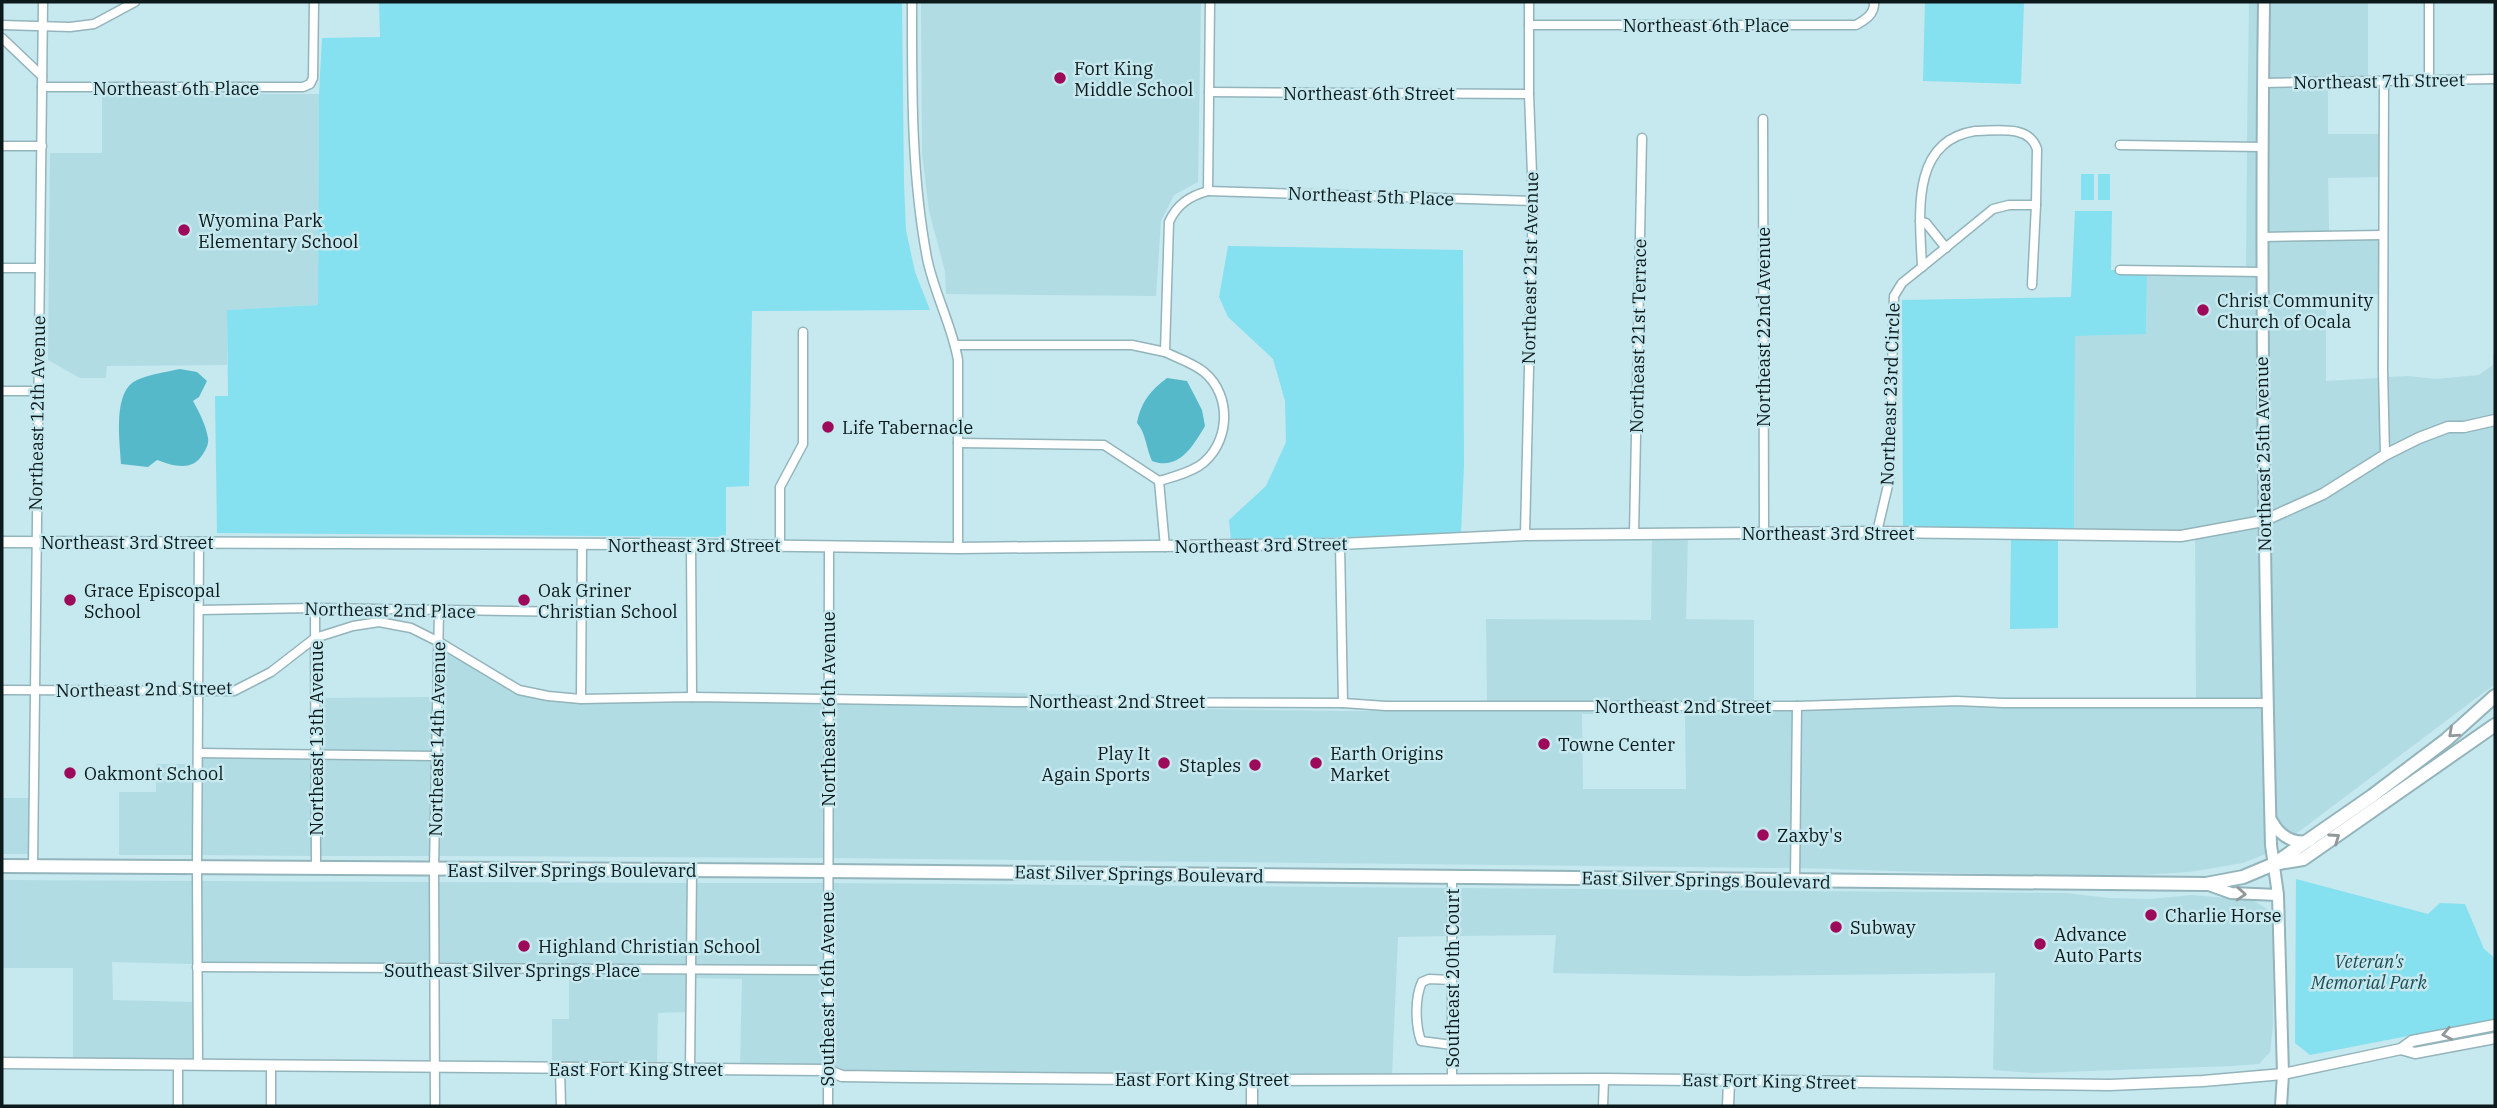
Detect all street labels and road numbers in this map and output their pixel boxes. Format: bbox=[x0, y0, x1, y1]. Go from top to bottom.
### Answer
street label: Northeast 6th Place bbox=[1623, 14, 1789, 37]
street label: Northeast 7th Street bbox=[2293, 68, 2465, 94]
street label: Northeast 6th Place bbox=[93, 77, 259, 100]
street label: Northeast 6th Street bbox=[1283, 82, 1455, 105]
street label: Northeast 21st Avenue bbox=[1517, 171, 1543, 365]
street label: Northeast 5th Place bbox=[1287, 182, 1455, 210]
street label: Northeast 22nd Avenue bbox=[1752, 227, 1775, 427]
street label: Northeast 21st Terrace bbox=[1625, 239, 1651, 433]
street label: Northeast 23rd Circle bbox=[1875, 302, 1905, 486]
street label: Northeast 12th Avenue bbox=[24, 315, 50, 511]
street label: Northeast 25th Avenue bbox=[2250, 356, 2276, 552]
street label: Northeast 3rd Street bbox=[1741, 522, 1915, 545]
street label: Northeast 3rd Street bbox=[40, 531, 214, 554]
street label: Northeast 3rd Street bbox=[1174, 532, 1348, 558]
street label: Northeast 3rd Street bbox=[607, 534, 781, 557]
street label: Northeast 2nd Place bbox=[304, 597, 476, 623]
street label: Northeast 16th Avenue bbox=[817, 611, 840, 807]
street label: Northeast 13th Avenue bbox=[305, 640, 328, 836]
street label: Northeast 14th Avenue bbox=[424, 641, 450, 837]
street label: Northeast 2nd Street bbox=[55, 676, 233, 702]
street label: Northeast 2nd Street bbox=[1029, 690, 1205, 713]
street label: Northeast 2nd Street bbox=[1595, 695, 1771, 718]
street label: East Silver Springs Boulevard bbox=[447, 859, 697, 882]
street label: East Silver Springs Boulevard bbox=[1014, 860, 1264, 888]
street label: East Silver Springs Boulevard bbox=[1581, 866, 1831, 894]
street label: Southeast 20th Court bbox=[1441, 889, 1464, 1067]
street label: Southeast 16th Avenue bbox=[816, 892, 839, 1086]
street label: Southeast Silver Springs Place bbox=[384, 959, 640, 982]
street label: East Fort King Street bbox=[549, 1058, 723, 1081]
street label: East Fort King Street bbox=[1115, 1068, 1289, 1091]
street label: East Fort King Street bbox=[1682, 1068, 1856, 1094]

